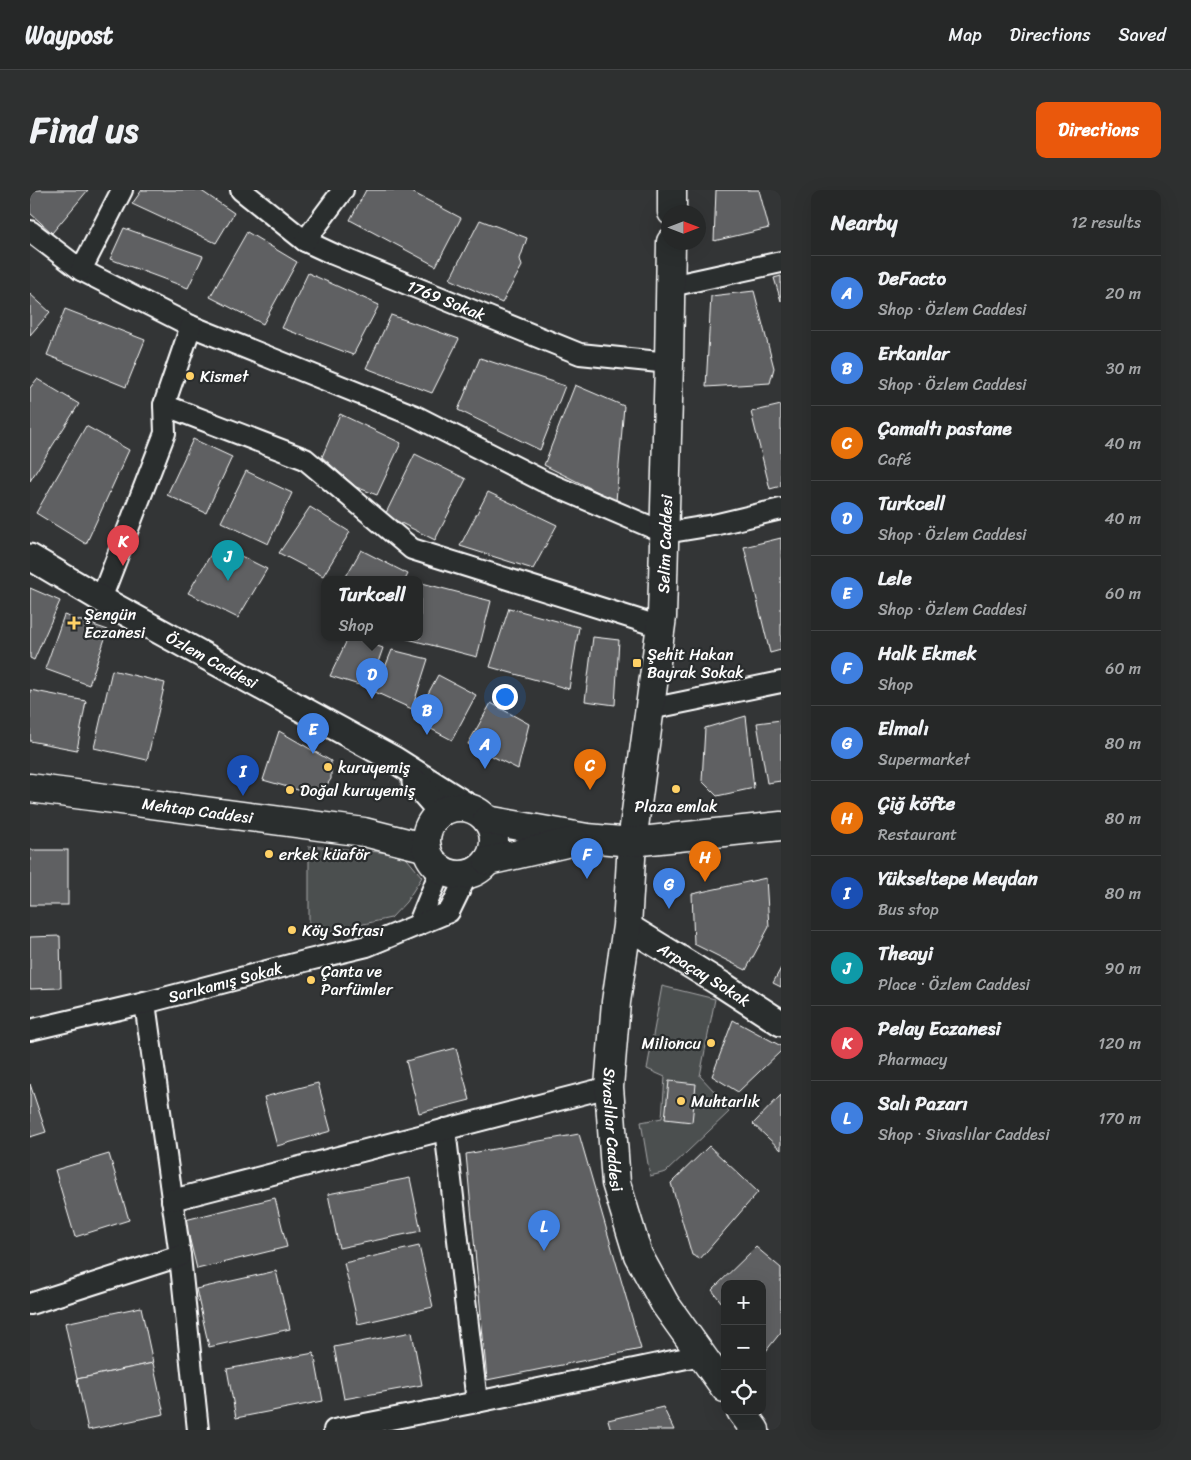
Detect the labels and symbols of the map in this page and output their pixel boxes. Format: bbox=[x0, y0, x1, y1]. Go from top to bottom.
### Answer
north arrow bbox=[661, 205, 706, 250]
street label: 1769 Sokak bbox=[403, 271, 490, 329]
place label: Kismet bbox=[200, 362, 249, 391]
marker: Kismet bbox=[184, 370, 196, 382]
street label: Selim Caddesi bbox=[649, 494, 681, 594]
pin: K bbox=[107, 525, 139, 566]
pin: J bbox=[212, 540, 244, 581]
place label: Şengün Eczanesi bbox=[84, 600, 146, 647]
marker: Şengün Eczanesi bbox=[68, 617, 80, 629]
street label: Özlem Caddesi bbox=[161, 623, 264, 697]
place label: Şehit Hakan Bayrak Sokak bbox=[647, 640, 744, 687]
marker: Şehit Hakan Bayrak Sokak bbox=[631, 657, 643, 669]
pin: D bbox=[356, 658, 388, 699]
your location bbox=[492, 684, 518, 710]
pin: B bbox=[411, 694, 443, 735]
pin: E bbox=[297, 713, 329, 754]
pin: A bbox=[469, 728, 501, 769]
pin: C bbox=[574, 749, 606, 790]
place label: kuruyemiş bbox=[338, 753, 411, 782]
pin: I bbox=[227, 755, 259, 796]
marker: kuruyemiş bbox=[322, 761, 334, 773]
place label: Doğal kuruyemiş bbox=[300, 776, 416, 805]
marker: Plaza emlak bbox=[670, 783, 682, 795]
marker: Doğal kuruyemiş bbox=[284, 784, 296, 796]
street label: Mehtap Caddesi bbox=[140, 788, 255, 832]
place label: Plaza emlak bbox=[634, 792, 718, 821]
pin: F bbox=[571, 838, 603, 879]
place label: erkek küaför bbox=[279, 840, 371, 869]
pin: H bbox=[689, 841, 721, 882]
marker: erkek küaför bbox=[263, 848, 275, 860]
pin: G bbox=[653, 868, 685, 909]
place label: Köy Sofrası bbox=[302, 916, 384, 945]
marker: Köy Sofrası bbox=[286, 924, 298, 936]
street label: Arpaçay Sokak bbox=[651, 933, 757, 1014]
street label: Sarıkamış Sokak bbox=[165, 953, 286, 1011]
place label: Çanta ve Parfümler bbox=[321, 957, 394, 1004]
marker: Çanta ve Parfümler bbox=[305, 974, 317, 986]
place label: Milioncu bbox=[641, 1029, 701, 1058]
marker: Milioncu bbox=[705, 1037, 717, 1049]
street label: Sivaslılar Caddesi bbox=[594, 1066, 633, 1196]
place label: Muhtarlık bbox=[691, 1087, 761, 1116]
marker: Muhtarlık bbox=[675, 1095, 687, 1107]
pin: L bbox=[528, 1210, 560, 1251]

